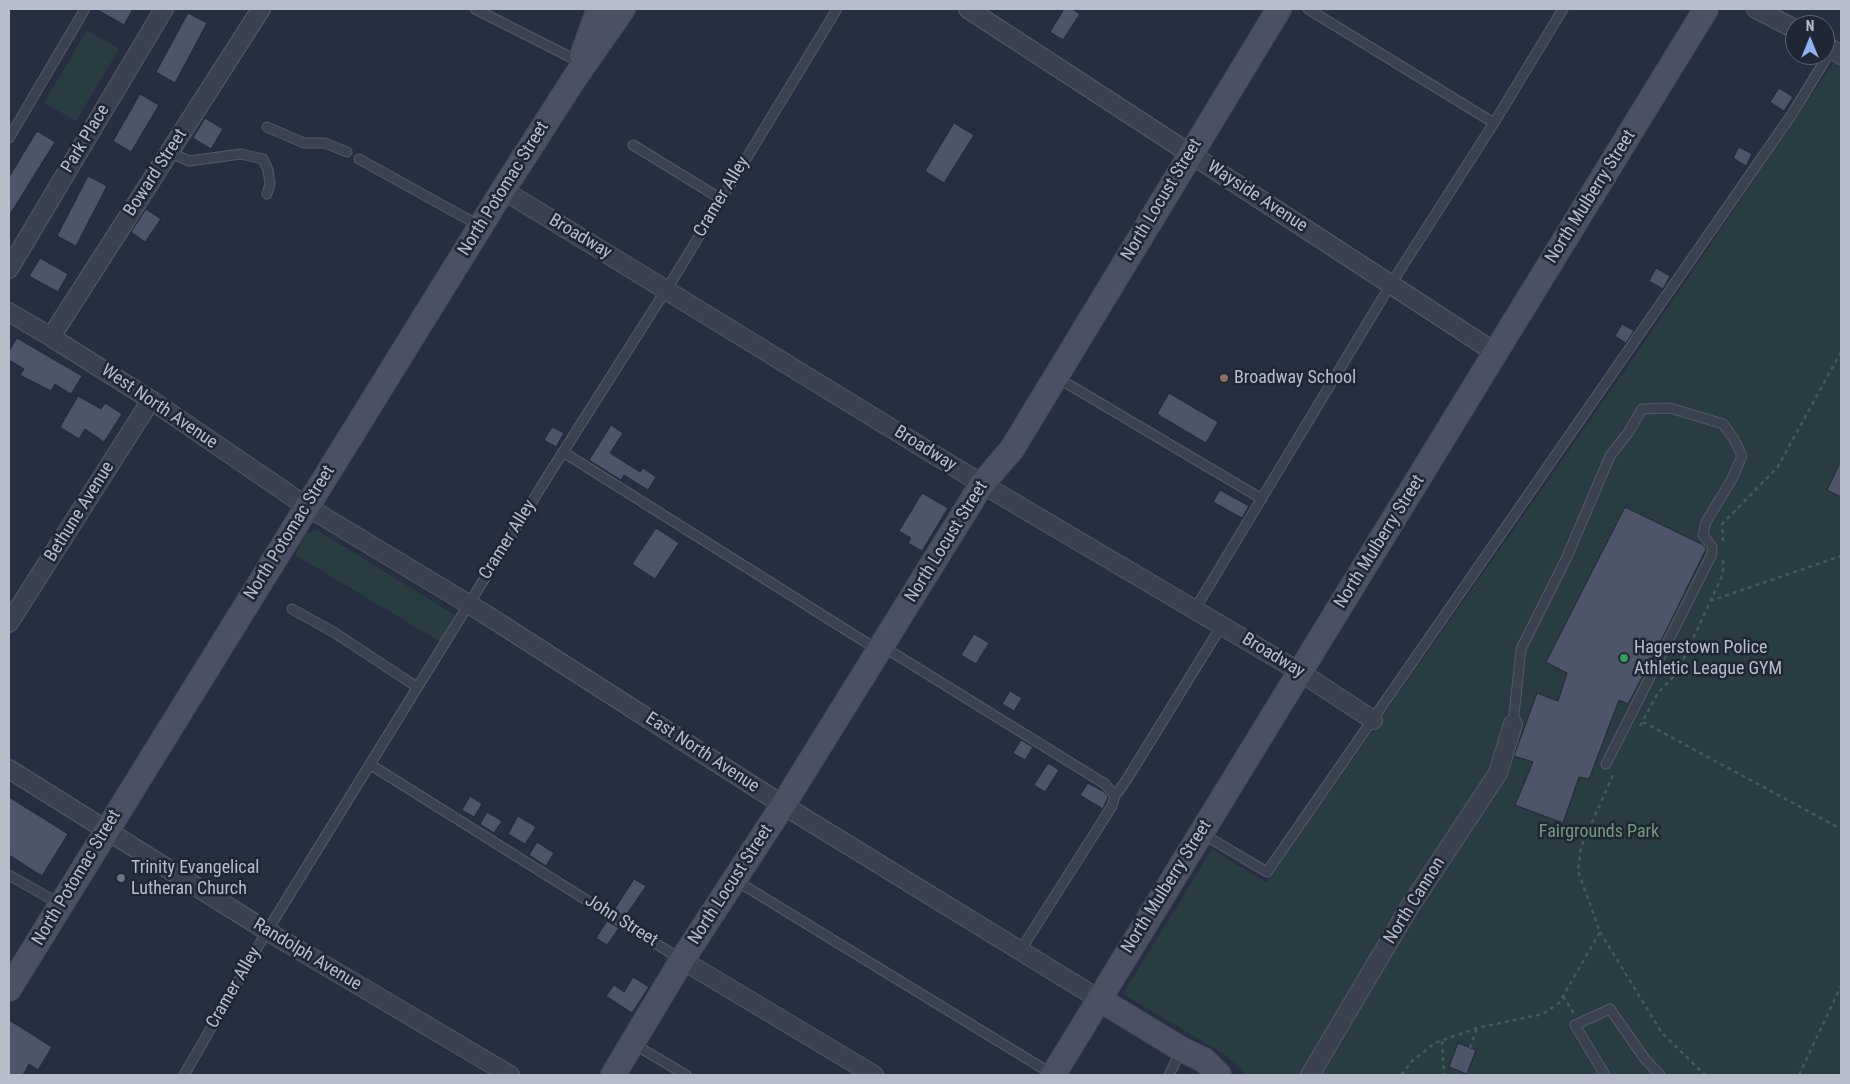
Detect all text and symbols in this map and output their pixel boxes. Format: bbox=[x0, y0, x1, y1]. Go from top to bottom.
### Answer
north arrow bbox=[1785, 15, 1835, 65]
text: N bbox=[1806, 18, 1814, 34]
street label: Park Place bbox=[57, 101, 115, 177]
street label: North Potomac Street bbox=[454, 118, 554, 260]
street label: Boward Street bbox=[120, 125, 192, 221]
street label: North Mulberry Street bbox=[1541, 126, 1641, 268]
street label: North Locust Street bbox=[1117, 135, 1207, 265]
street label: Cramer Alley bbox=[690, 153, 754, 241]
street label: Wayside Avenue bbox=[1203, 157, 1311, 237]
street label: Broadway bbox=[545, 210, 615, 264]
street label: West North Avenue bbox=[97, 360, 221, 454]
place label: Broadway School bbox=[1234, 367, 1356, 389]
marker: Broadway School bbox=[1218, 372, 1230, 384]
street label: Broadway bbox=[890, 421, 960, 477]
street label: Bethune Avenue bbox=[41, 458, 119, 566]
street label: North Potomac Street bbox=[240, 462, 340, 604]
street label: North Mulberry Street bbox=[1330, 471, 1430, 613]
street label: North Locust Street bbox=[901, 477, 993, 607]
street label: Cramer Alley bbox=[475, 496, 541, 584]
street label: Broadway bbox=[1238, 629, 1308, 683]
place label: Hagerstown Police Athletic League GYM bbox=[1634, 637, 1782, 680]
marker: Hagerstown Police Athletic League GYM bbox=[1618, 652, 1630, 664]
street label: East North Avenue bbox=[641, 708, 763, 798]
street label: North Potomac Street bbox=[28, 806, 126, 950]
street label: North Mulberry Street bbox=[1117, 816, 1217, 958]
street label: North Locust Street bbox=[684, 821, 778, 949]
park label: Fairgrounds Park bbox=[1539, 821, 1659, 843]
street label: North Cannon bbox=[1380, 854, 1450, 948]
place label: Trinity Evangelical Lutheran Church bbox=[131, 857, 259, 900]
marker: Trinity Evangelical Lutheran Church bbox=[115, 872, 127, 884]
street label: John Street bbox=[581, 890, 661, 952]
street label: Randolph Avenue bbox=[249, 914, 365, 996]
street label: Cramer Alley bbox=[202, 944, 266, 1032]

